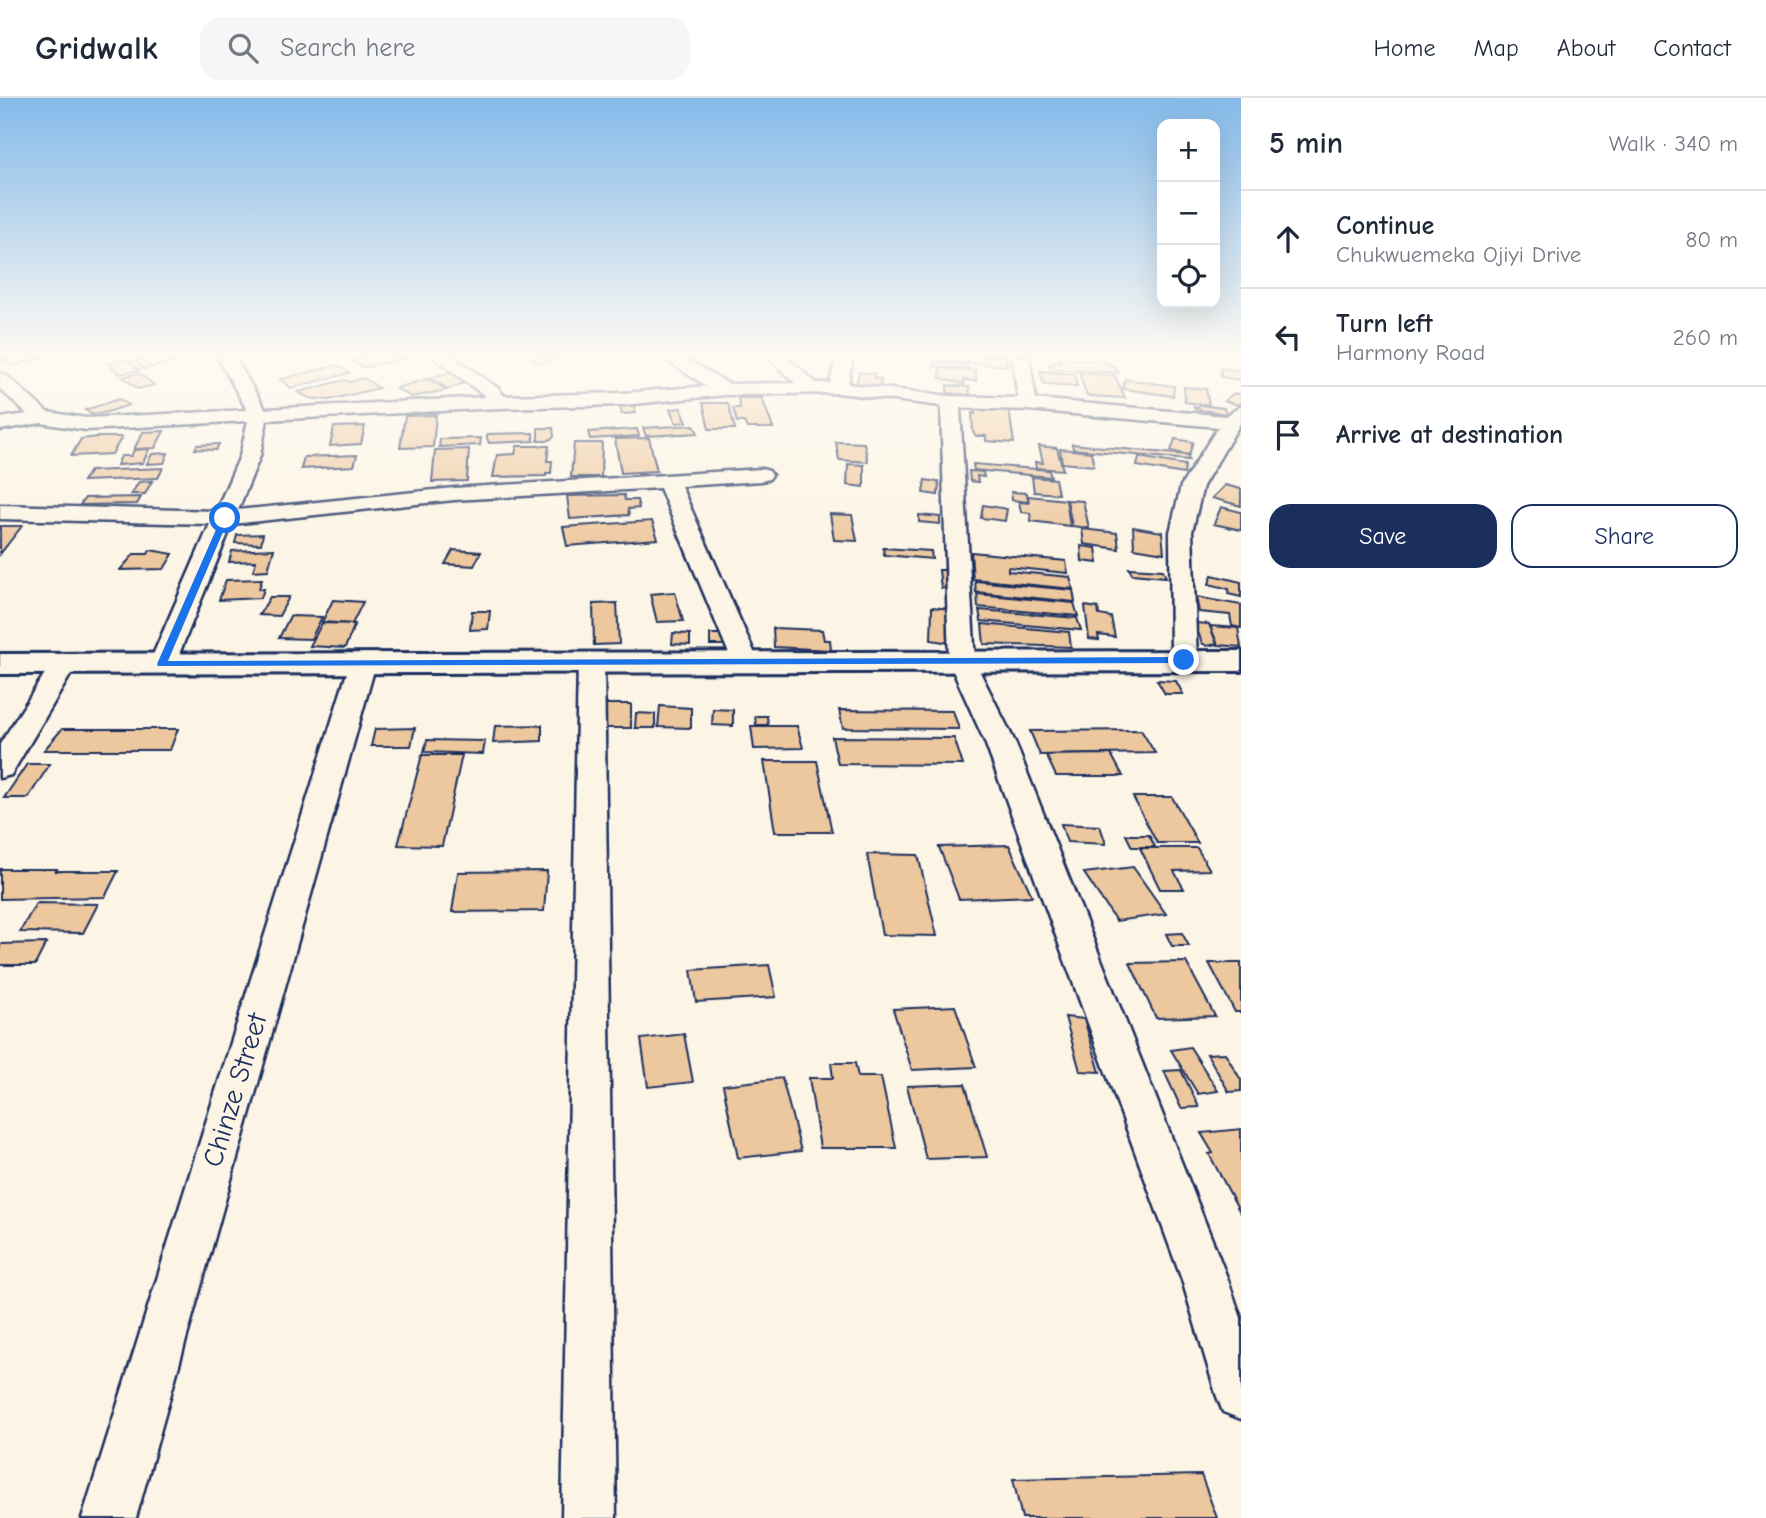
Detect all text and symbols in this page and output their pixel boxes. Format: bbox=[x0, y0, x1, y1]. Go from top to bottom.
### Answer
search box bbox=[200, 17, 690, 80]
text: Gridwalk bbox=[35, 29, 158, 67]
icon: search bbox=[224, 29, 262, 67]
text: Search here bbox=[280, 33, 415, 63]
text: Home bbox=[1374, 34, 1435, 62]
text: Map bbox=[1473, 34, 1519, 62]
text: About bbox=[1557, 34, 1615, 62]
text: Contact bbox=[1653, 34, 1731, 62]
map controls bbox=[1157, 119, 1220, 308]
button: + bbox=[1157, 119, 1220, 182]
text: 5 min bbox=[1269, 126, 1343, 161]
text: Walk · 340 m bbox=[1609, 130, 1738, 157]
button: − bbox=[1157, 182, 1220, 245]
text: Continue bbox=[1336, 211, 1434, 241]
icon: ahead bbox=[1269, 220, 1307, 258]
text: 80 m bbox=[1685, 226, 1738, 253]
text: Chukwuemeka Ojiyi Drive bbox=[1336, 241, 1581, 268]
button: locate bbox=[1157, 245, 1220, 308]
text: Turn left bbox=[1336, 309, 1433, 339]
icon: left bbox=[1269, 318, 1307, 356]
text: 260 m bbox=[1673, 324, 1738, 351]
text: Harmony Road bbox=[1336, 339, 1485, 366]
icon: arrive bbox=[1269, 416, 1307, 454]
text: Arrive at destination bbox=[1336, 420, 1563, 450]
route start bbox=[209, 502, 240, 533]
button: Save bbox=[1269, 504, 1497, 568]
button: Share bbox=[1511, 504, 1738, 568]
route end bbox=[1168, 644, 1199, 675]
street label: Chinze Street bbox=[196, 1008, 274, 1171]

